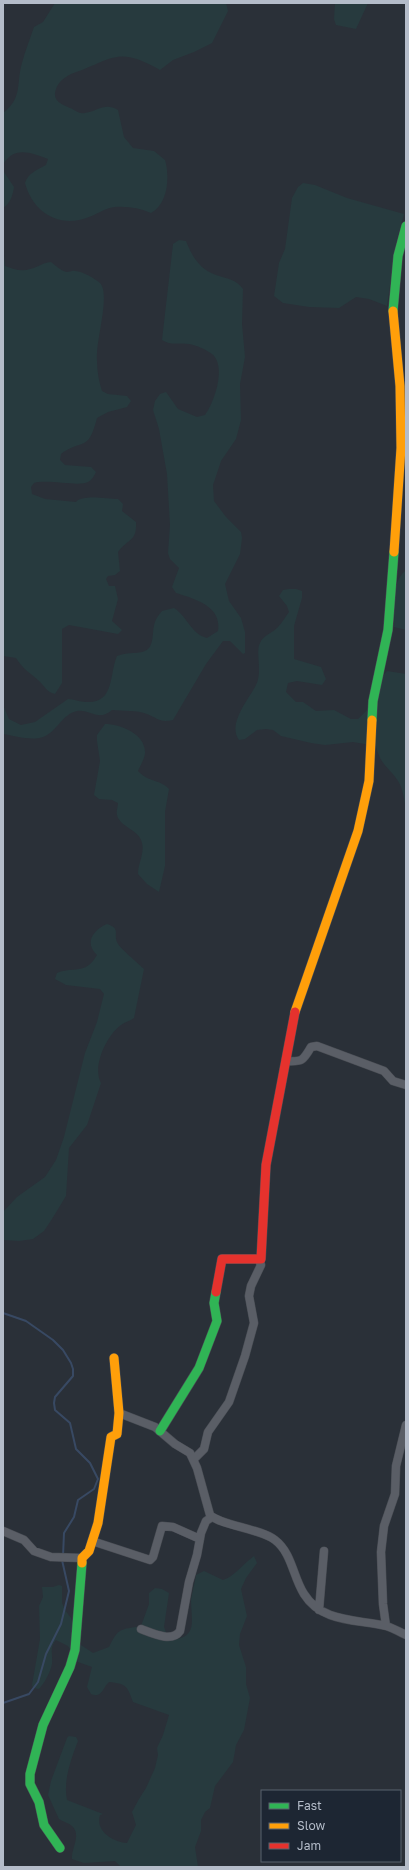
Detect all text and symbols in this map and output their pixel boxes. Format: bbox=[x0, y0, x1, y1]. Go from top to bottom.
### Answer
legend bbox=[261, 1790, 401, 1862]
text: Fast bbox=[297, 1798, 322, 1813]
text: Slow bbox=[297, 1818, 325, 1833]
text: Jam bbox=[297, 1838, 321, 1853]

